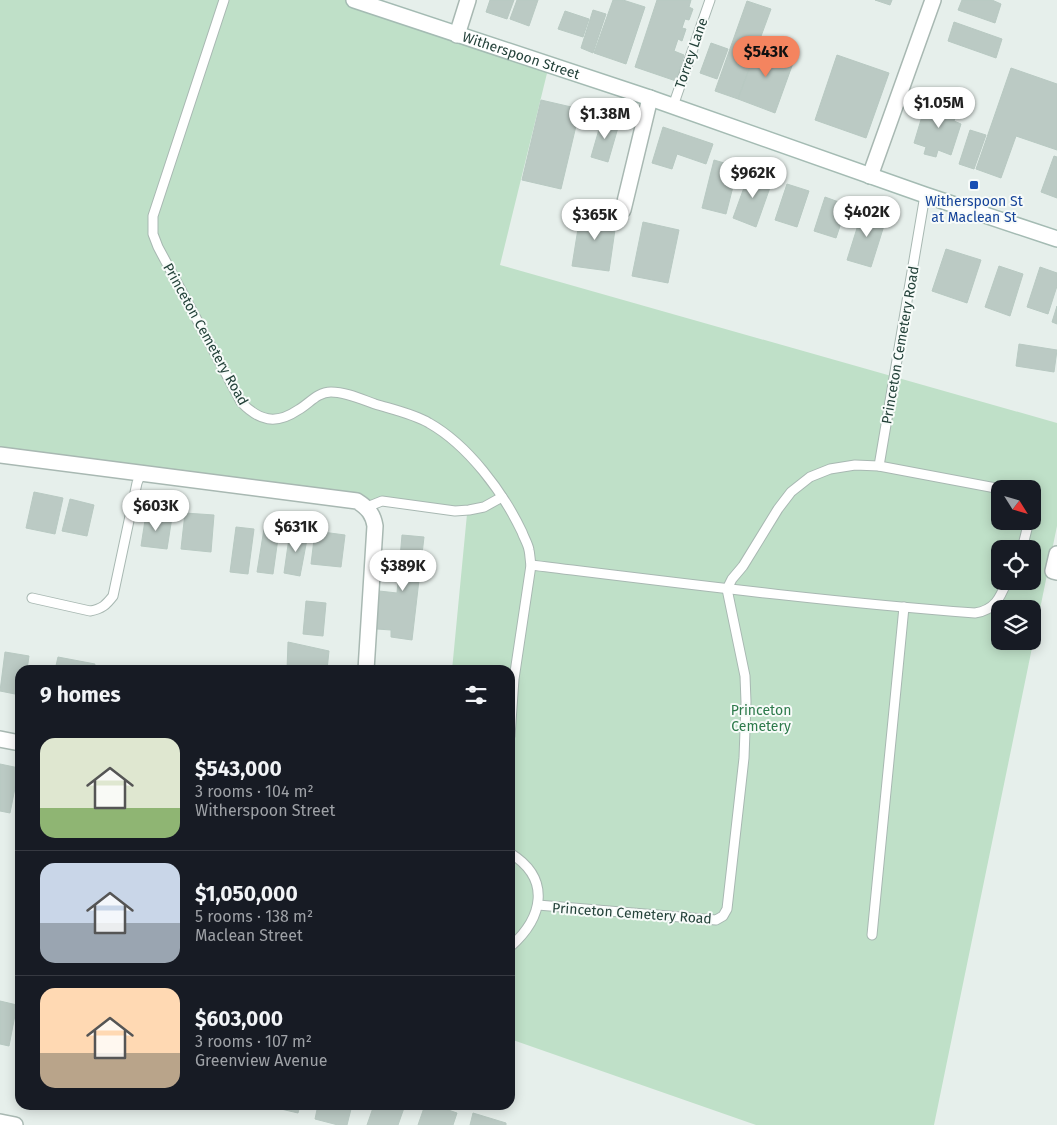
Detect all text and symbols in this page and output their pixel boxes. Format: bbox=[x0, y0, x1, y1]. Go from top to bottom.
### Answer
street label: Torrey Lane bbox=[671, 16, 711, 91]
street label: Witherspoon Street bbox=[460, 28, 583, 83]
pin: $543K bbox=[731, 36, 801, 78]
text: $543K bbox=[744, 42, 788, 61]
pin: $1.05M bbox=[898, 86, 980, 129]
text: $1.05M bbox=[914, 93, 964, 112]
pin: $1.38M bbox=[564, 98, 646, 140]
text: $1.38M bbox=[580, 104, 630, 123]
pin: $962K bbox=[718, 156, 788, 199]
text: $962K bbox=[731, 163, 775, 182]
marker: Witherspoon St at Maclean St bbox=[968, 179, 980, 191]
place label: Witherspoon St at Maclean St bbox=[925, 193, 1024, 226]
pin: $402K bbox=[832, 196, 902, 238]
pin: $365K bbox=[560, 198, 630, 241]
text: $402K bbox=[844, 202, 890, 221]
text: $365K bbox=[573, 205, 617, 224]
street label: Princeton Cemetery Road bbox=[159, 260, 252, 408]
street label: Princeton Cemetery Road bbox=[878, 265, 923, 425]
north arrow bbox=[991, 480, 1041, 530]
map controls bbox=[991, 480, 1041, 650]
pin: $603K bbox=[121, 490, 191, 532]
text: $603K bbox=[133, 496, 179, 515]
pin: $631K bbox=[261, 510, 331, 553]
text: $631K bbox=[274, 517, 318, 536]
button: locate bbox=[991, 540, 1041, 590]
pin: $389K bbox=[368, 550, 438, 592]
text: $389K bbox=[380, 556, 426, 575]
button: layers bbox=[991, 600, 1041, 650]
icon: filters bbox=[462, 681, 490, 709]
text: 9 homes bbox=[40, 682, 121, 708]
park label: Princeton Cemetery bbox=[731, 702, 791, 735]
text: $543,000 bbox=[195, 756, 282, 782]
icon: home bbox=[80, 758, 140, 818]
text: 3 rooms · 104 m² bbox=[195, 782, 314, 801]
text: Witherspoon Street bbox=[195, 801, 335, 820]
text: $1,050,000 bbox=[195, 881, 298, 907]
icon: home bbox=[80, 883, 140, 943]
street label: Princeton Cemetery Road bbox=[552, 899, 712, 928]
text: 5 rooms · 138 m² bbox=[195, 907, 313, 926]
text: Maclean Street bbox=[195, 926, 303, 945]
text: $603,000 bbox=[195, 1006, 283, 1032]
icon: home bbox=[80, 1008, 140, 1068]
text: 3 rooms · 107 m² bbox=[195, 1032, 312, 1051]
text: Greenview Avenue bbox=[195, 1051, 327, 1070]

